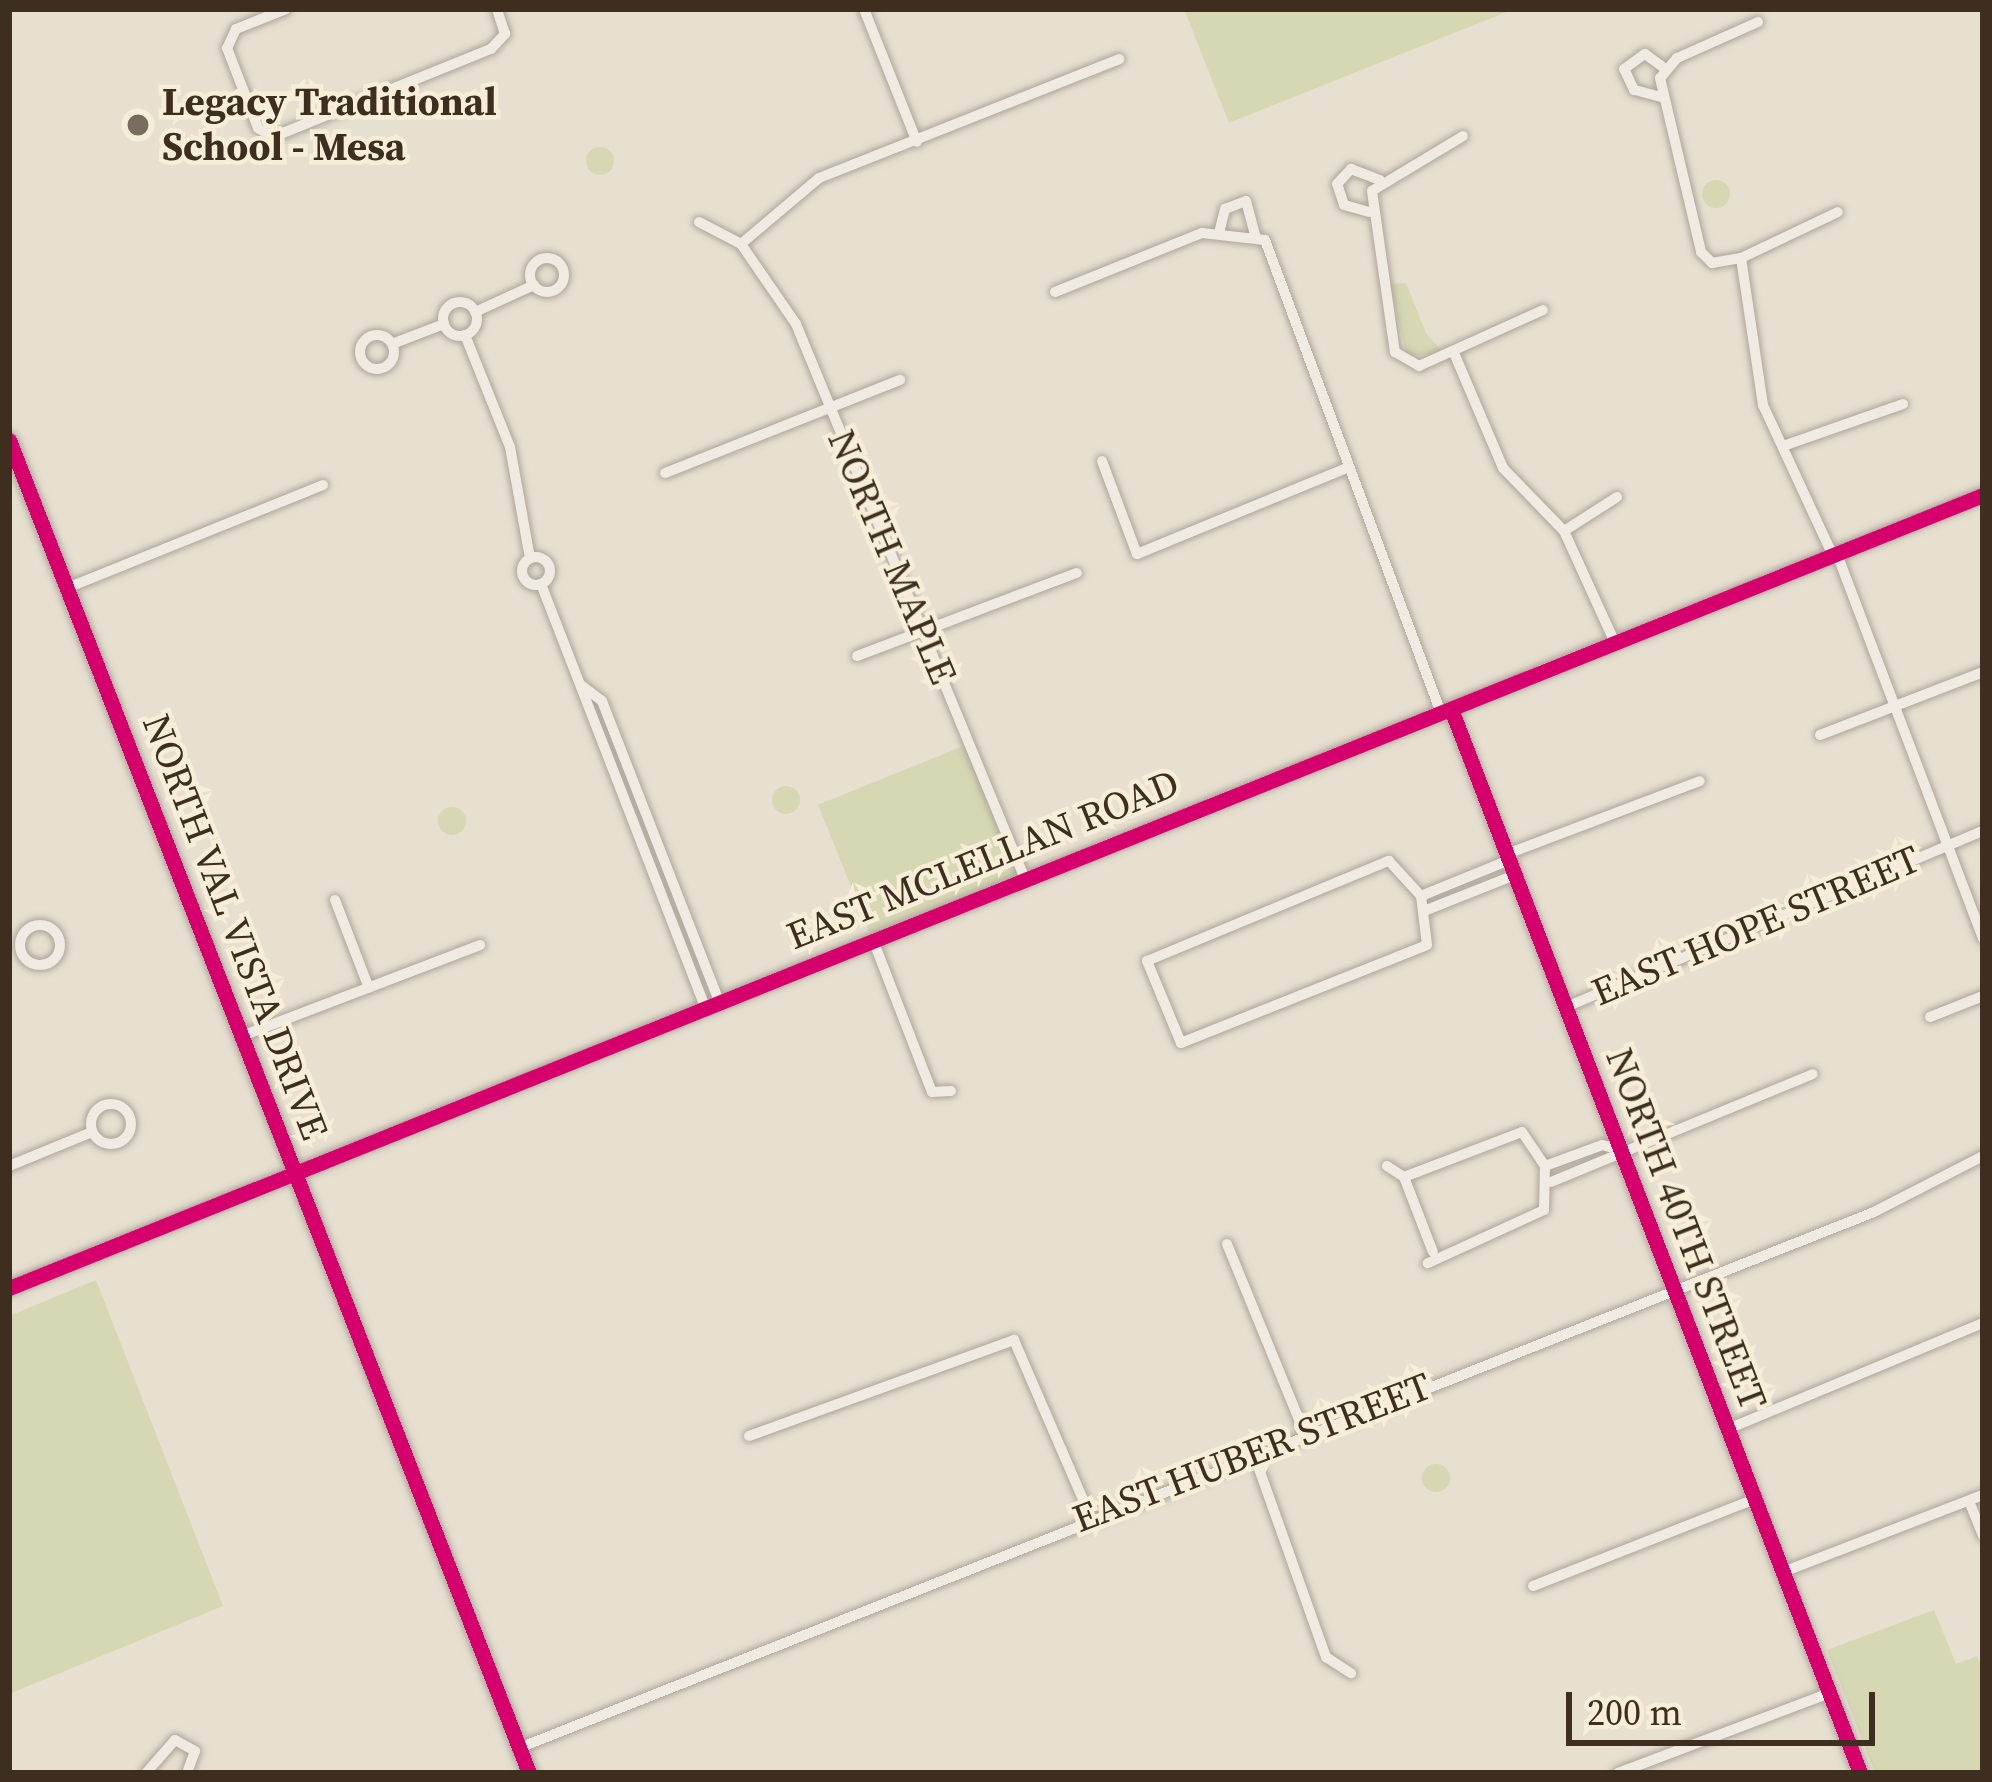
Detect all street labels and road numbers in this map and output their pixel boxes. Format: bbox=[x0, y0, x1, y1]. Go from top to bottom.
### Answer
street label: NORTH MAPLE bbox=[817, 423, 967, 691]
street label: NORTH VAL VISTA DRIVE bbox=[132, 707, 338, 1147]
street label: EAST MCLELLAN ROAD bbox=[780, 760, 1186, 960]
street label: EAST HOPE STREET bbox=[1585, 836, 1927, 1016]
street label: NORTH 40TH STREET bbox=[1595, 1042, 1777, 1416]
street label: EAST HUBER STREET bbox=[1066, 1363, 1438, 1543]

